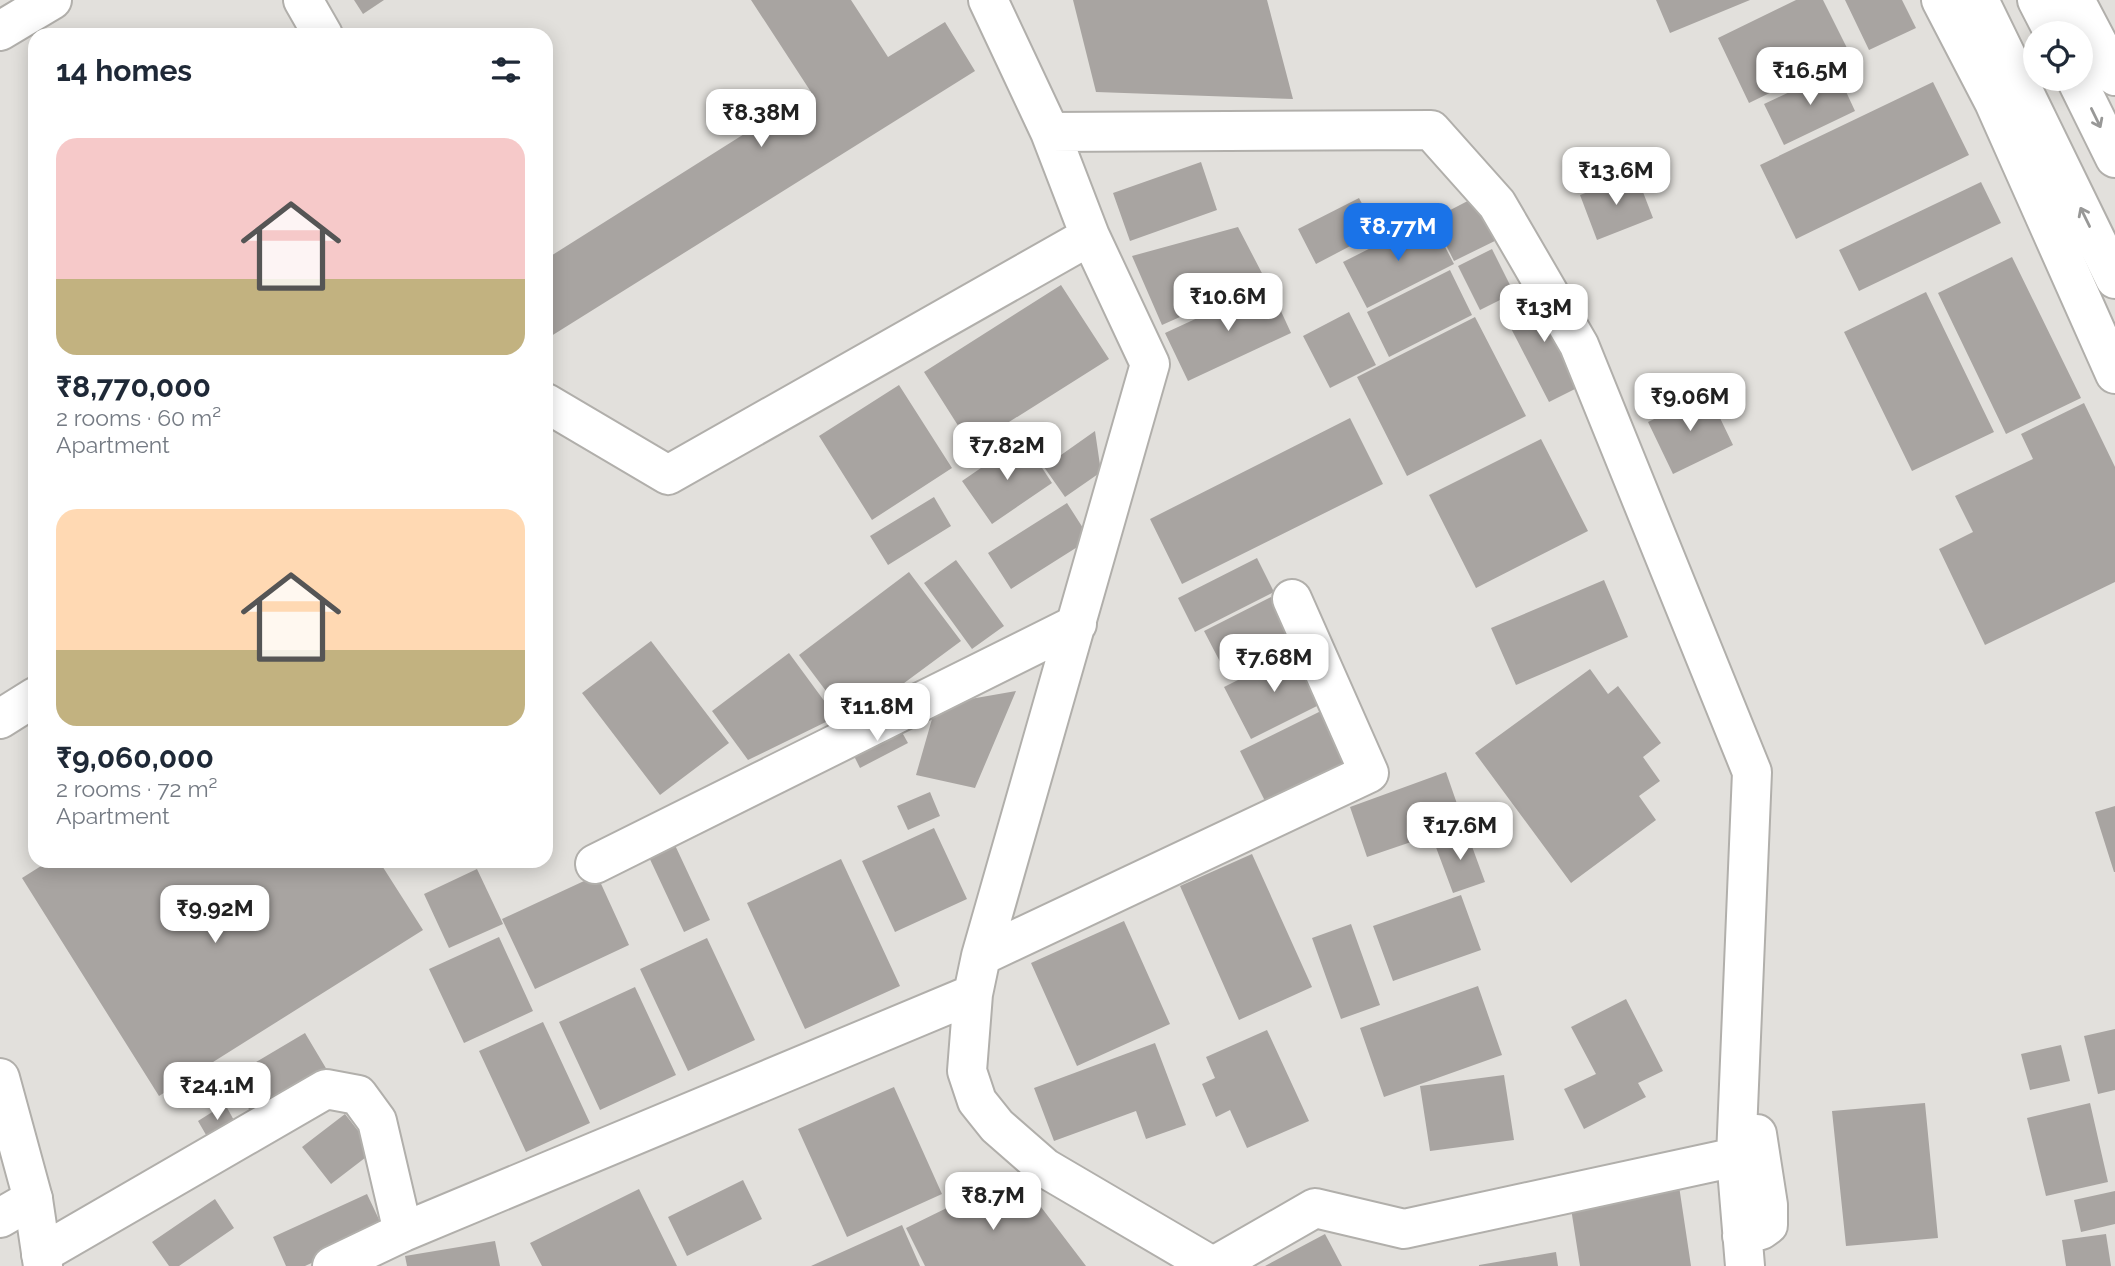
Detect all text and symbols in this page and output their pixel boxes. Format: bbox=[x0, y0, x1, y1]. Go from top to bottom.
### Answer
map controls bbox=[2023, 21, 2093, 91]
button: locate bbox=[2023, 21, 2093, 91]
pin: ₹16.5M bbox=[1753, 48, 1867, 107]
icon: filters bbox=[487, 51, 525, 89]
text: 14 homes bbox=[56, 53, 192, 88]
text: ₹16.5M bbox=[1772, 56, 1848, 83]
pin: ₹8.38M bbox=[704, 90, 818, 149]
text: ₹8.38M bbox=[722, 98, 800, 125]
one-way arrow bbox=[2089, 107, 2103, 128]
pin: ₹13.6M bbox=[1559, 148, 1673, 207]
text: ₹13.6M bbox=[1578, 156, 1654, 183]
icon: home bbox=[228, 183, 354, 309]
pin: ₹8.77M bbox=[1341, 204, 1455, 263]
one-way arrow bbox=[2078, 207, 2091, 228]
text: ₹8.77M bbox=[1360, 212, 1436, 239]
pin: ₹10.6M bbox=[1171, 274, 1285, 333]
text: ₹10.6M bbox=[1190, 282, 1266, 309]
pin: ₹13M bbox=[1503, 284, 1585, 344]
text: ₹13M bbox=[1516, 293, 1572, 320]
text: ₹8,770,000 bbox=[56, 369, 211, 404]
pin: ₹9.06M bbox=[1633, 374, 1747, 433]
text: ₹9.06M bbox=[1650, 382, 1730, 409]
text: 2 rooms · 60 m² bbox=[56, 404, 221, 431]
pin: ₹7.82M bbox=[950, 422, 1064, 482]
text: Apartment bbox=[56, 431, 170, 458]
text: ₹7.82M bbox=[969, 431, 1045, 458]
icon: home bbox=[228, 554, 354, 680]
pin: ₹7.68M bbox=[1217, 634, 1331, 694]
text: ₹7.68M bbox=[1236, 643, 1312, 670]
pin: ₹11.8M bbox=[820, 684, 934, 743]
text: ₹11.8M bbox=[840, 692, 914, 719]
text: ₹9,060,000 bbox=[56, 740, 214, 775]
text: 2 rooms · 72 m² bbox=[56, 775, 217, 802]
text: Apartment bbox=[56, 802, 170, 829]
pin: ₹17.6M bbox=[1403, 802, 1517, 862]
text: ₹17.6M bbox=[1423, 811, 1497, 838]
pin: ₹9.92M bbox=[158, 886, 272, 945]
text: ₹9.92M bbox=[176, 894, 254, 921]
pin: ₹24.1M bbox=[160, 1062, 274, 1122]
text: ₹24.1M bbox=[180, 1071, 254, 1098]
pin: ₹8.7M bbox=[944, 1172, 1042, 1232]
text: ₹8.7M bbox=[961, 1181, 1025, 1208]

